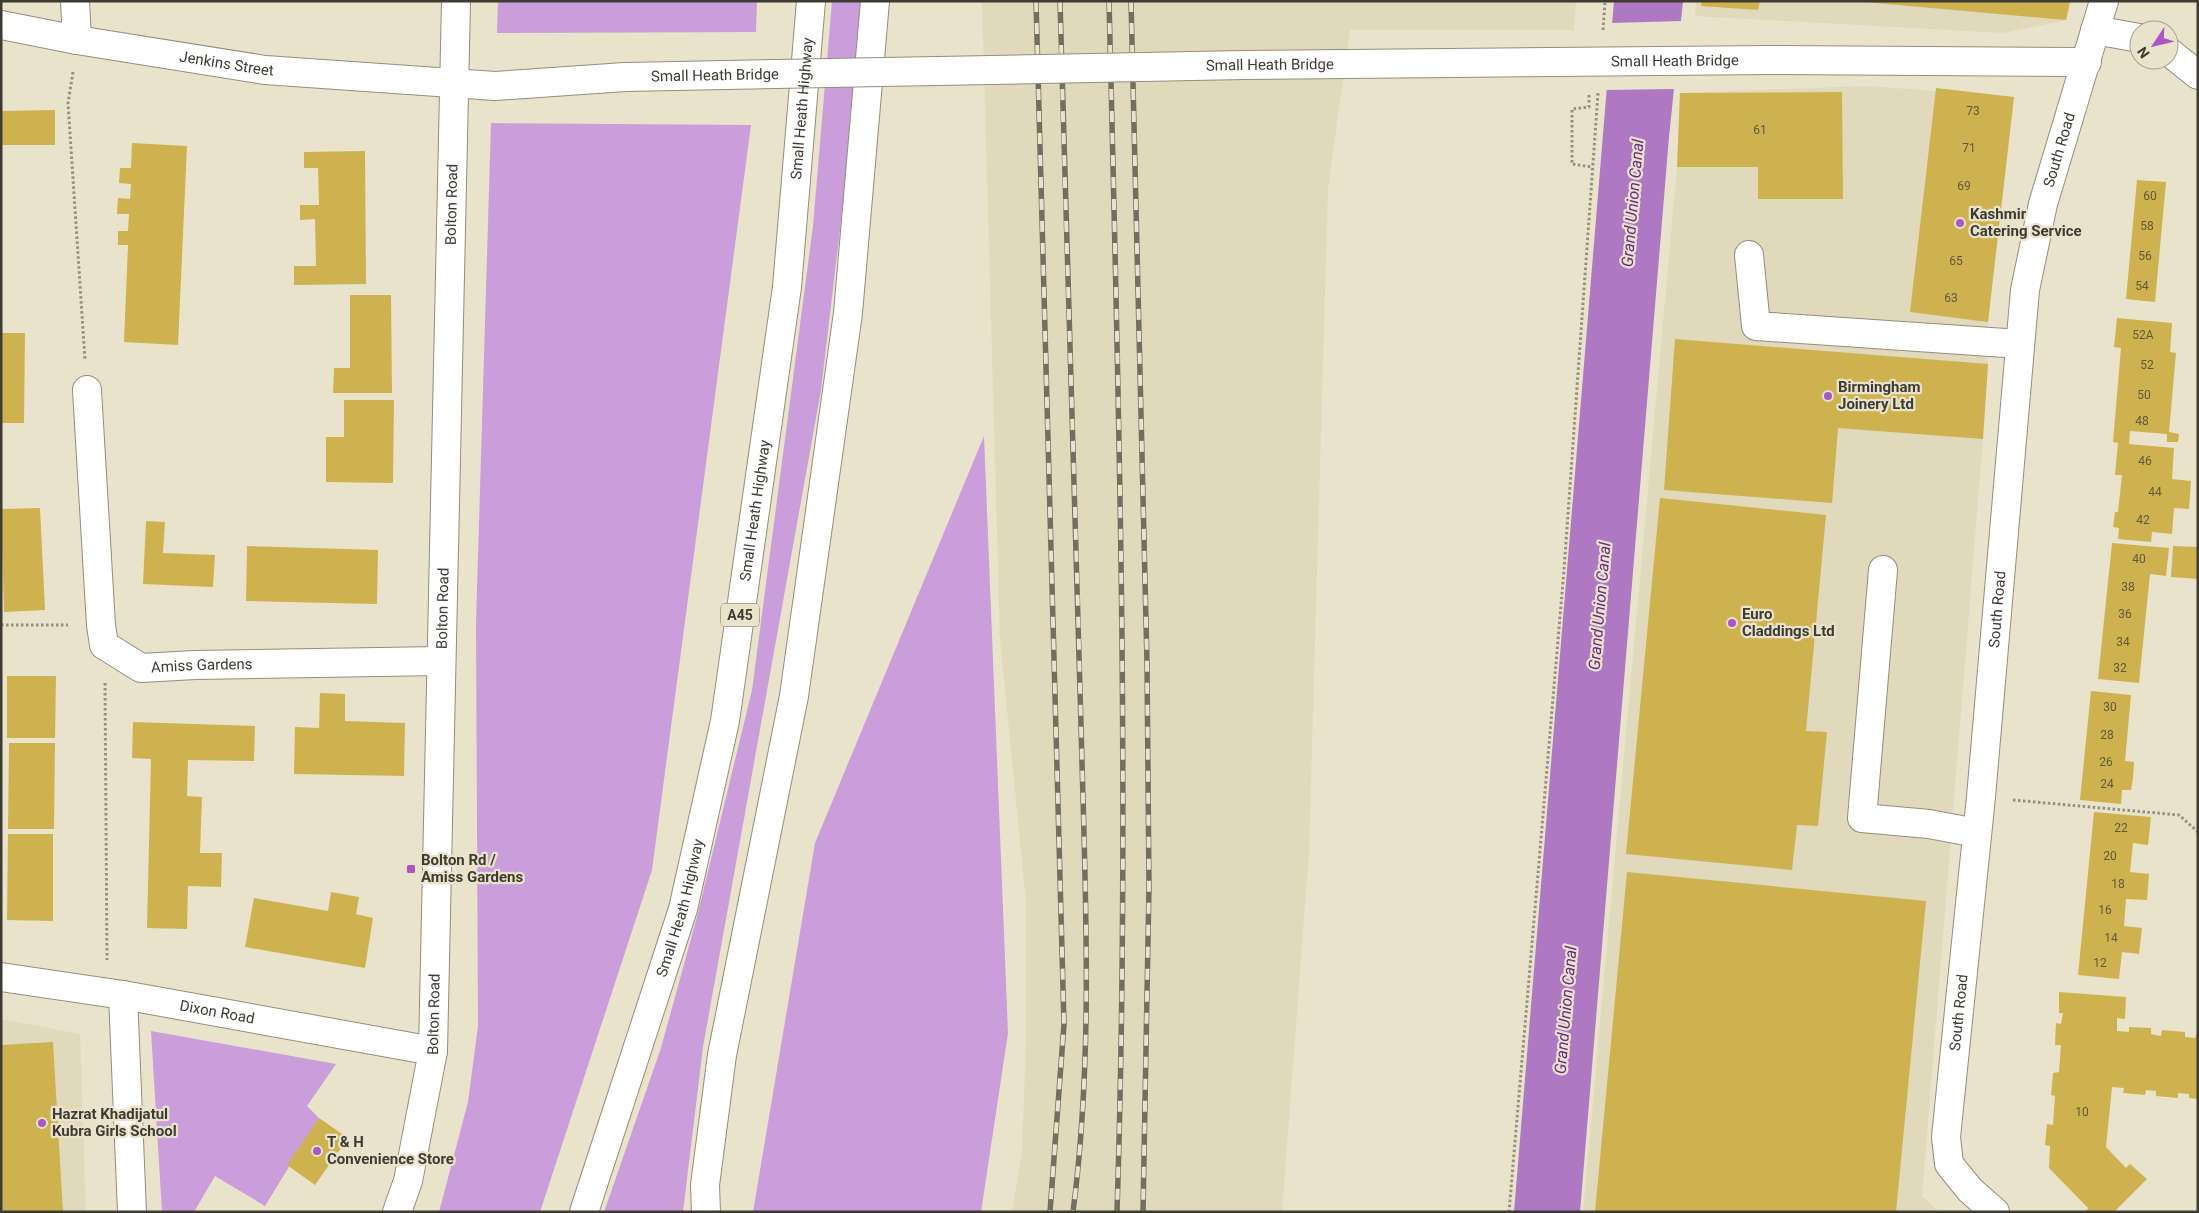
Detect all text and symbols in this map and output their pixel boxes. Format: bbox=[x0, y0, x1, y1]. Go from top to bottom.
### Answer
north arrow bbox=[2129, 20, 2179, 70]
street label: Small Heath Highway bbox=[787, 37, 817, 180]
text: N bbox=[2134, 44, 2153, 61]
street label: Jenkins Street bbox=[178, 47, 274, 80]
street label: Small Heath Bridge bbox=[1611, 51, 1739, 71]
street label: Small Heath Bridge bbox=[1206, 55, 1334, 75]
street label: Small Heath Bridge bbox=[651, 65, 779, 85]
house number: 73 bbox=[1966, 104, 1980, 118]
street label: South Road bbox=[2040, 110, 2079, 189]
house number: 61 bbox=[1753, 123, 1767, 137]
water label: Grand Union Canal bbox=[1617, 138, 1648, 268]
house number: 71 bbox=[1962, 141, 1976, 155]
street label: Bolton Road bbox=[442, 164, 461, 245]
house number: 69 bbox=[1957, 179, 1971, 193]
house number: 60 bbox=[2143, 189, 2157, 203]
place label: Kashmir Catering Service bbox=[1970, 205, 2082, 240]
marker: Kashmir Catering Service bbox=[1954, 217, 1966, 229]
house number: 58 bbox=[2140, 219, 2154, 233]
house number: 56 bbox=[2138, 249, 2152, 263]
house number: 65 bbox=[1949, 254, 1963, 268]
house number: 54 bbox=[2135, 279, 2149, 293]
house number: 63 bbox=[1944, 291, 1958, 305]
house number: 52A bbox=[2132, 328, 2154, 342]
house number: 52 bbox=[2140, 358, 2154, 372]
place label: Birmingham Joinery Ltd bbox=[1838, 378, 1920, 413]
house number: 50 bbox=[2137, 388, 2151, 402]
marker: Birmingham Joinery Ltd bbox=[1822, 390, 1834, 402]
house number: 48 bbox=[2135, 414, 2149, 428]
street label: Small Heath Highway bbox=[736, 439, 774, 582]
house number: 46 bbox=[2138, 454, 2152, 468]
house number: 44 bbox=[2148, 485, 2162, 499]
house number: 42 bbox=[2136, 513, 2150, 527]
water label: Grand Union Canal bbox=[1584, 541, 1615, 671]
house number: 40 bbox=[2132, 552, 2146, 566]
street label: Bolton Road bbox=[433, 567, 453, 649]
street label: South Road bbox=[1985, 570, 2010, 649]
house number: 38 bbox=[2121, 580, 2135, 594]
road number: A45 bbox=[721, 604, 759, 626]
place label: Euro Claddings Ltd bbox=[1742, 605, 1835, 640]
house number: 36 bbox=[2118, 607, 2132, 621]
marker: Euro Claddings Ltd bbox=[1726, 617, 1738, 629]
house number: 34 bbox=[2116, 635, 2130, 649]
street label: Amiss Gardens bbox=[150, 655, 253, 676]
house number: 32 bbox=[2113, 661, 2127, 675]
house number: 30 bbox=[2103, 700, 2117, 714]
house number: 28 bbox=[2100, 728, 2114, 742]
house number: 26 bbox=[2099, 755, 2113, 769]
house number: 24 bbox=[2100, 777, 2114, 791]
house number: 22 bbox=[2114, 821, 2128, 835]
street label: Small Heath Highway bbox=[652, 837, 707, 979]
house number: 20 bbox=[2103, 849, 2117, 863]
place label: Bolton Rd / Amiss Gardens bbox=[421, 851, 524, 886]
marker: Bolton Rd / Amiss Gardens bbox=[405, 863, 417, 875]
house number: 18 bbox=[2111, 877, 2125, 891]
house number: 16 bbox=[2098, 903, 2112, 917]
house number: 14 bbox=[2104, 931, 2118, 945]
water label: Grand Union Canal bbox=[1550, 945, 1581, 1075]
house number: 12 bbox=[2093, 956, 2107, 970]
street label: Bolton Road bbox=[424, 973, 444, 1055]
street label: South Road bbox=[1946, 973, 1972, 1052]
street label: Dixon Road bbox=[178, 996, 256, 1028]
place label: Hazrat Khadijatul Kubra Girls School bbox=[52, 1105, 177, 1140]
house number: 10 bbox=[2075, 1105, 2089, 1119]
marker: Hazrat Khadijatul Kubra Girls School bbox=[36, 1117, 48, 1129]
place label: T & H Convenience Store bbox=[327, 1133, 454, 1168]
marker: T & H Convenience Store bbox=[311, 1145, 323, 1157]

